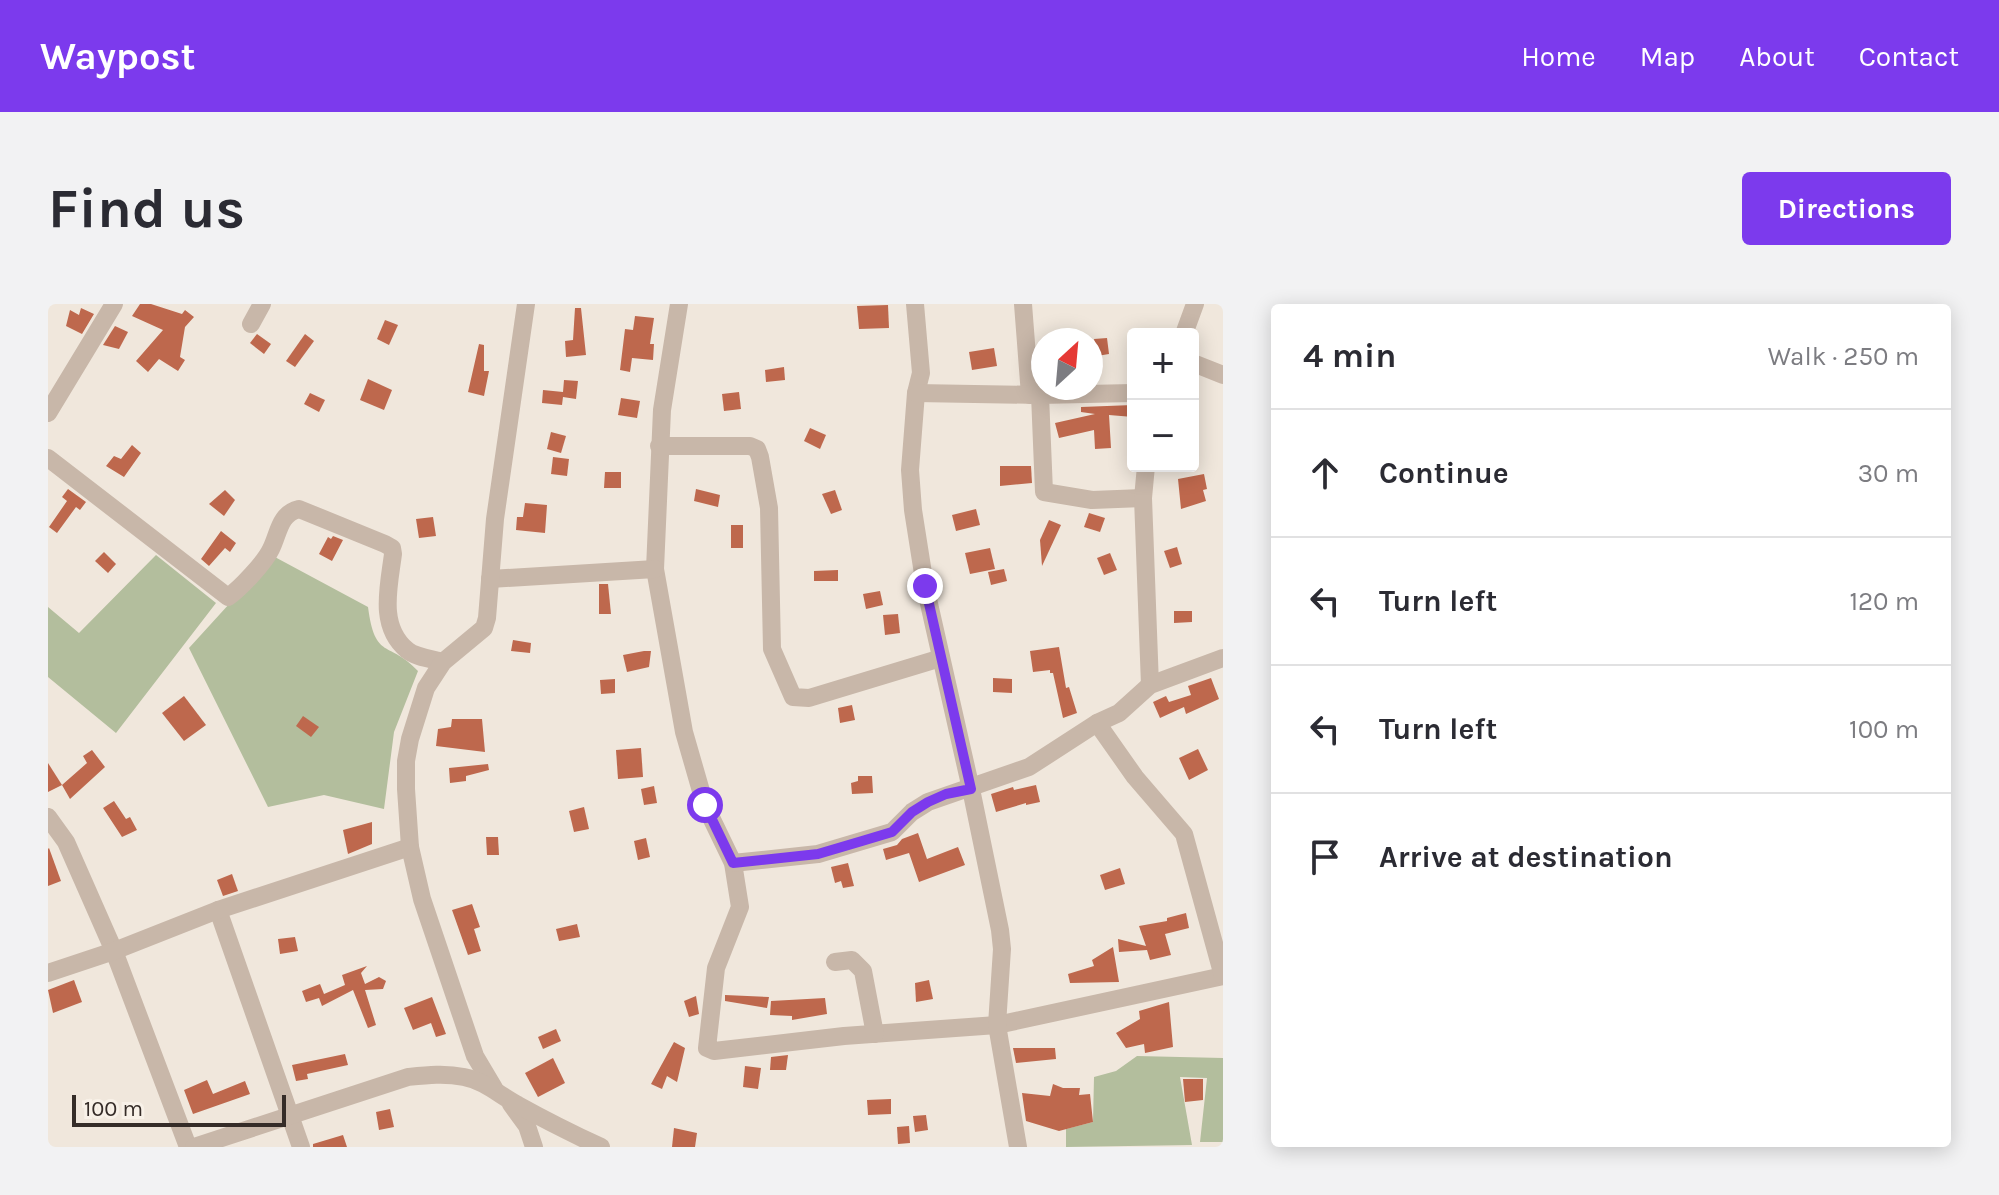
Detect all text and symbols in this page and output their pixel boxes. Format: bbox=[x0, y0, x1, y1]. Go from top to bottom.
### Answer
text: Waypost bbox=[40, 34, 196, 79]
text: Home bbox=[1521, 40, 1596, 73]
text: Map bbox=[1640, 40, 1695, 73]
text: About bbox=[1739, 40, 1815, 73]
text: Contact bbox=[1859, 40, 1959, 73]
button: Directions bbox=[1742, 172, 1951, 245]
text: Find us bbox=[48, 176, 245, 241]
north arrow bbox=[1031, 328, 1103, 400]
map controls bbox=[1127, 328, 1199, 472]
button: + bbox=[1127, 328, 1199, 400]
text: 4 min bbox=[1303, 336, 1396, 376]
text: Walk · 250 m bbox=[1768, 341, 1919, 372]
button: − bbox=[1127, 400, 1199, 472]
icon: ahead bbox=[1303, 451, 1347, 495]
text: Continue bbox=[1379, 455, 1509, 491]
text: 30 m bbox=[1858, 458, 1919, 489]
route end bbox=[907, 568, 943, 604]
icon: left bbox=[1303, 579, 1347, 623]
text: Turn left bbox=[1379, 583, 1497, 619]
text: 120 m bbox=[1849, 586, 1919, 617]
icon: left bbox=[1303, 707, 1347, 751]
text: Turn left bbox=[1379, 711, 1497, 747]
text: 100 m bbox=[1849, 714, 1919, 745]
route start bbox=[687, 787, 723, 823]
icon: arrive bbox=[1303, 835, 1347, 879]
text: Arrive at destination bbox=[1379, 839, 1673, 875]
scale bar bbox=[72, 1091, 286, 1127]
text: 100 m bbox=[84, 1096, 143, 1122]

